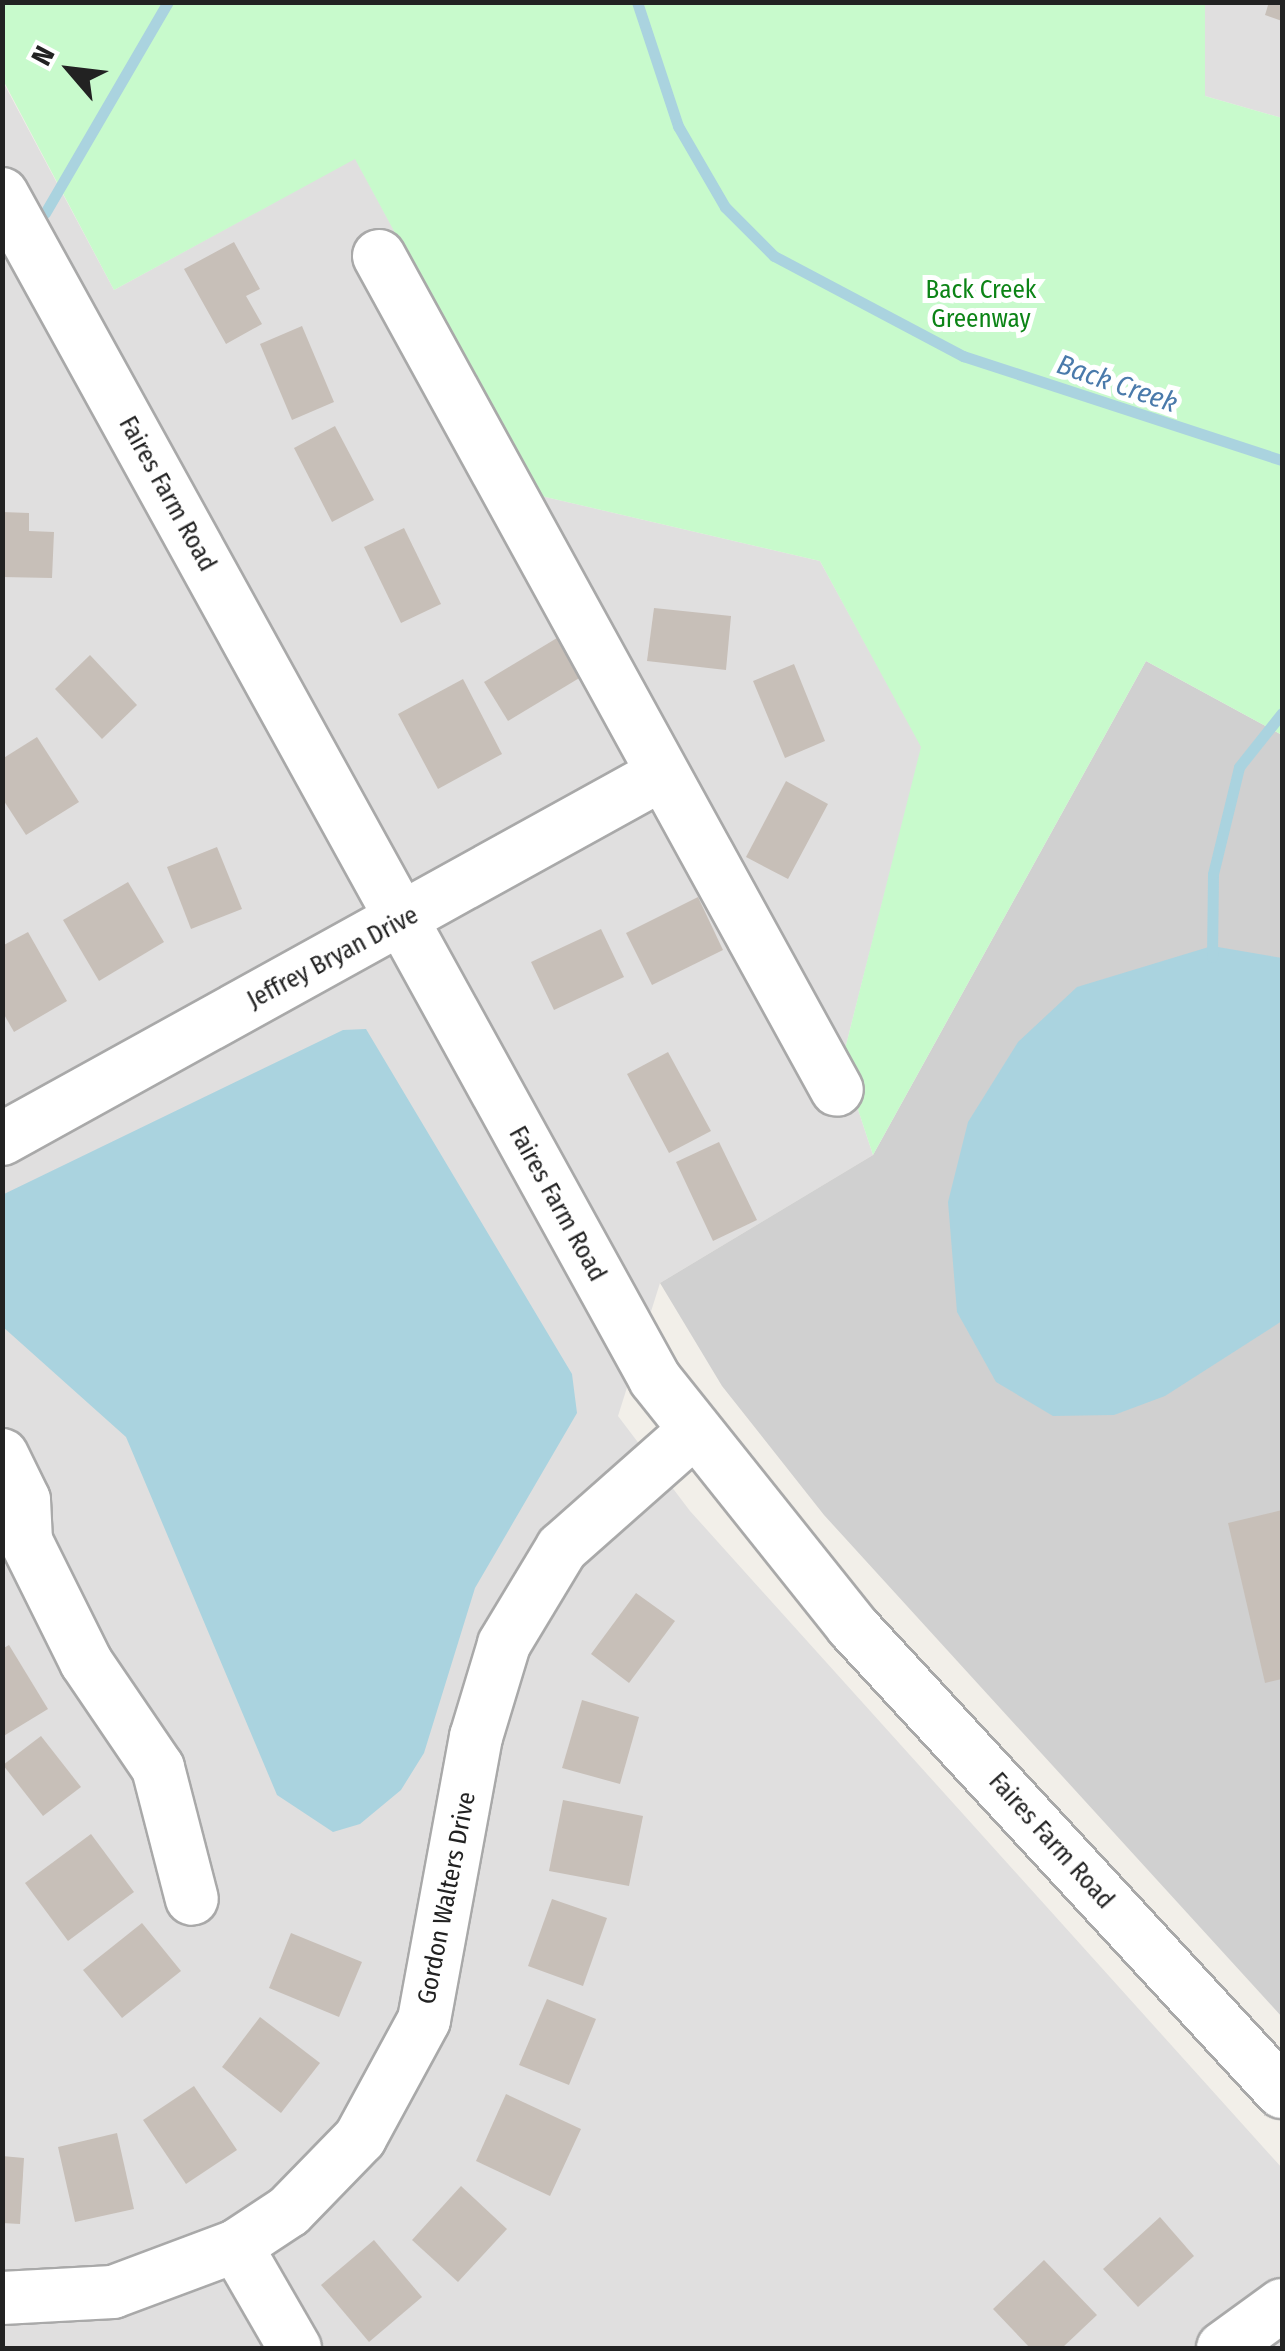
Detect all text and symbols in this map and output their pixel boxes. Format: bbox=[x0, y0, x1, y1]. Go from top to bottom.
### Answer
north arrow bbox=[20, 20, 120, 120]
text: N bbox=[25, 41, 62, 71]
park label: Back Creek Greenway bbox=[926, 276, 1036, 335]
water label: Back Creek bbox=[1052, 348, 1182, 420]
street label: Faires Farm Road bbox=[112, 411, 222, 577]
street label: Jeffrey Bryan Drive bbox=[242, 900, 424, 1016]
street label: Faires Farm Road bbox=[502, 1121, 612, 1287]
street label: Faires Farm Road bbox=[982, 1767, 1120, 1915]
street label: Gordon Walters Drive bbox=[412, 1789, 482, 2007]

